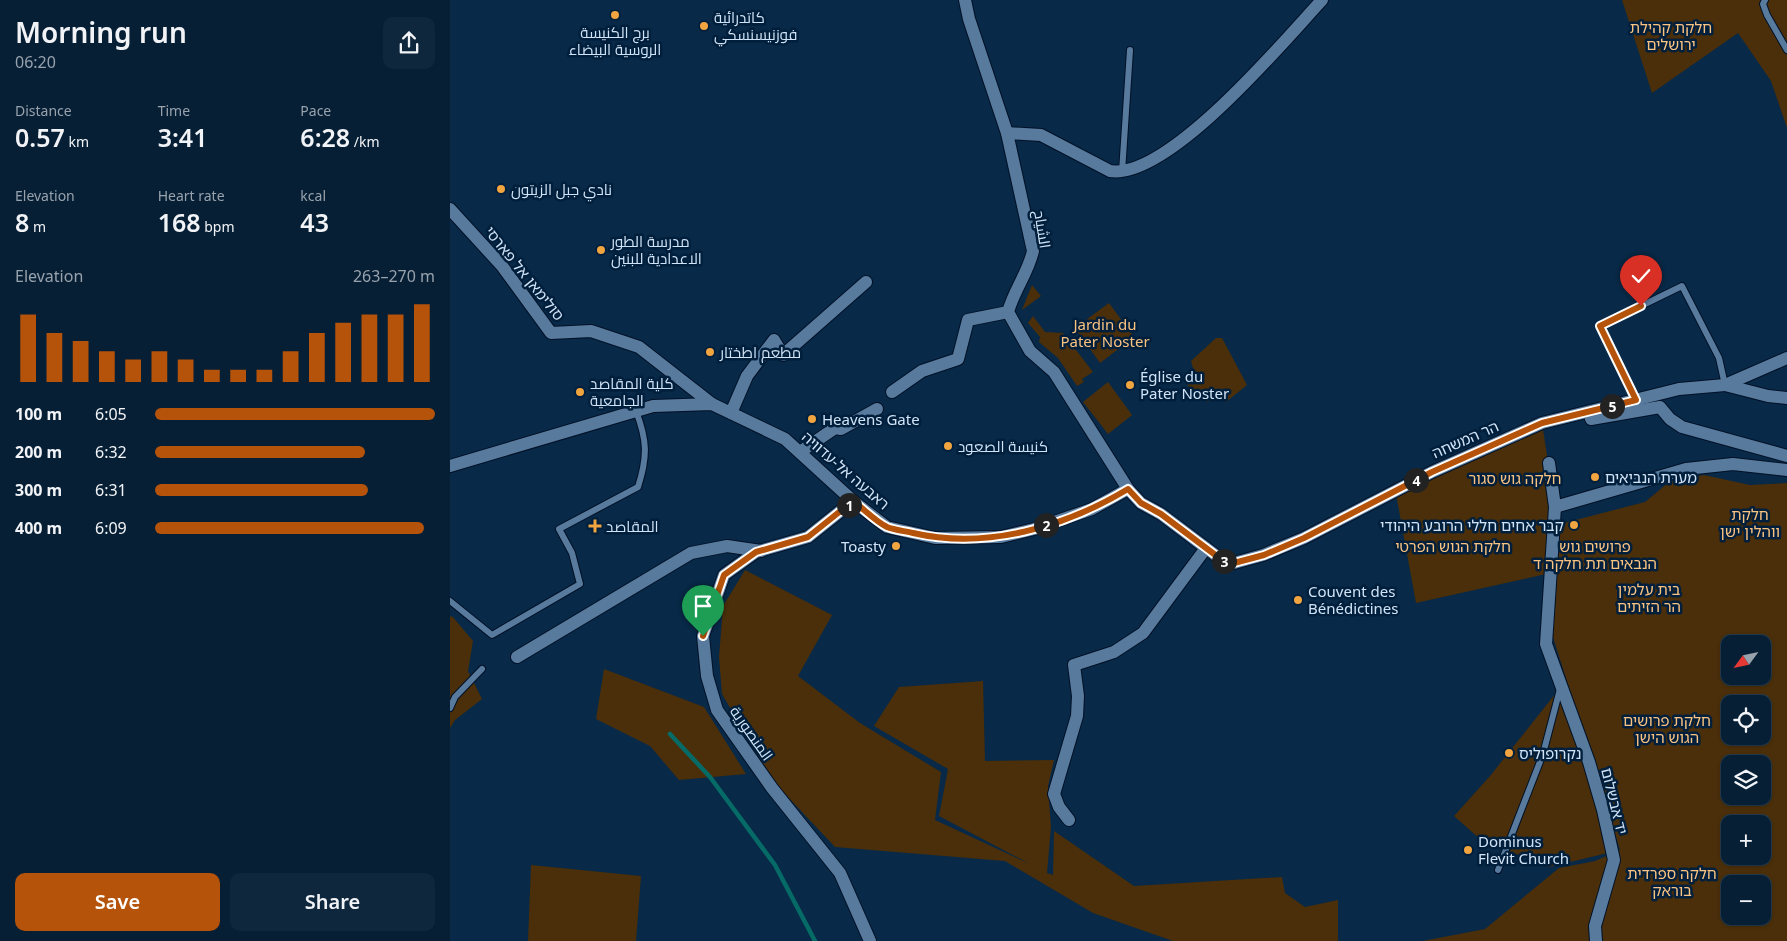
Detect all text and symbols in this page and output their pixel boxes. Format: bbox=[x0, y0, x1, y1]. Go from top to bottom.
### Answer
place label: كاتدرائية فوزنيسنسكي bbox=[714, 7, 797, 47]
marker: برج الكنيسة الروسية البيضاء bbox=[609, 9, 621, 21]
text: Morning run bbox=[15, 13, 187, 51]
button: share bbox=[383, 17, 435, 69]
park label: חלקת קהילת ירושלים bbox=[1630, 17, 1712, 54]
marker: كاتدرائية فوزنيسنسكي bbox=[698, 20, 710, 32]
place label: برج الكنيسة الروسية البيضاء bbox=[569, 22, 661, 59]
text: 06:20 bbox=[15, 51, 56, 73]
text: Distance bbox=[15, 101, 72, 120]
text: Time bbox=[158, 101, 190, 120]
text: Pace bbox=[300, 101, 331, 120]
text: 0.57 bbox=[15, 120, 65, 154]
text: 3:41 bbox=[158, 120, 207, 154]
text: 6:28 bbox=[300, 120, 350, 154]
text: km bbox=[65, 132, 89, 151]
text: /km bbox=[350, 132, 380, 151]
place label: نادي جبل الزيتون bbox=[511, 179, 612, 202]
marker: نادي جبل الزيتون bbox=[495, 183, 507, 195]
text: Elevation bbox=[15, 186, 75, 205]
text: Heart rate bbox=[158, 186, 225, 205]
text: kcal bbox=[300, 186, 326, 205]
text: 8 bbox=[15, 205, 29, 239]
text: 168 bbox=[158, 205, 201, 239]
text: 43 bbox=[300, 205, 329, 239]
street label: الشياح bbox=[1028, 208, 1056, 250]
text: m bbox=[29, 217, 46, 236]
text: bpm bbox=[201, 217, 235, 236]
street label: סולימאן אל פארסי bbox=[481, 222, 569, 324]
place label: مدرسة الطور الاعدادية للبنين bbox=[610, 231, 702, 269]
marker: مدرسة الطور الاعدادية للبنين bbox=[595, 244, 607, 256]
pin bbox=[1620, 255, 1662, 306]
icon: check bbox=[1627, 262, 1655, 290]
text: Elevation bbox=[15, 265, 83, 287]
text: 263–270 m bbox=[353, 265, 435, 287]
park label: Jardin du Pater Noster bbox=[1060, 314, 1150, 351]
place label: مطعم اطختار bbox=[719, 342, 801, 363]
marker: مطعم اطختار bbox=[704, 346, 716, 358]
place label: Église du Pater Noster bbox=[1140, 366, 1229, 403]
place label: كلية المقاصد الجامعية bbox=[590, 373, 674, 410]
marker: Église du Pater Noster bbox=[1124, 379, 1136, 391]
marker: كلية المقاصد الجامعية bbox=[574, 386, 586, 398]
pin: 5 bbox=[1600, 394, 1624, 418]
text: 5 bbox=[1608, 397, 1617, 416]
text: 100 m bbox=[15, 403, 62, 425]
text: 6:05 bbox=[95, 403, 127, 425]
place label: Heavens Gate bbox=[822, 409, 920, 429]
marker: Heavens Gate bbox=[806, 413, 818, 425]
street label: הר המשחה bbox=[1429, 415, 1501, 463]
street label: ראבעה אל-עדוויה bbox=[798, 426, 894, 514]
place label: كنيسة الصعود bbox=[958, 436, 1048, 456]
marker: كنيسة الصعود bbox=[942, 440, 954, 452]
text: 200 m bbox=[15, 441, 62, 463]
text: 6:32 bbox=[95, 441, 127, 463]
place label: מערת הנביאים bbox=[1605, 467, 1697, 487]
pin: 4 bbox=[1404, 468, 1428, 492]
park label: חלקה גוש סגור bbox=[1469, 468, 1561, 488]
text: 4 bbox=[1412, 471, 1421, 490]
marker: מערת הנביאים bbox=[1589, 471, 1601, 483]
text: 300 m bbox=[15, 479, 62, 501]
text: 6:31 bbox=[95, 479, 127, 501]
pin: 1 bbox=[836, 492, 862, 518]
text: 1 bbox=[845, 496, 854, 515]
park label: חלקת ווהלין ישן bbox=[1720, 504, 1780, 541]
pin: 2 bbox=[1034, 512, 1058, 538]
place label: קבר אחים חללי הרובע היהודי bbox=[1380, 515, 1564, 535]
place label: المقاصد bbox=[606, 516, 659, 536]
text: 2 bbox=[1042, 516, 1051, 535]
text: 400 m bbox=[15, 517, 62, 539]
text: 6:09 bbox=[95, 517, 127, 539]
marker: المقاصد bbox=[588, 519, 602, 533]
marker: קבר אחים חללי הרובע היהודי bbox=[1568, 519, 1580, 531]
place label: Toasty bbox=[841, 536, 886, 556]
park label: חלקת הגוש הפרטי bbox=[1395, 536, 1511, 556]
park label: פרושים גוש הנבאים תת חלקה ד bbox=[1533, 536, 1657, 573]
marker: Toasty bbox=[890, 540, 902, 552]
pin: 3 bbox=[1212, 548, 1236, 574]
text: 3 bbox=[1220, 552, 1229, 571]
park label: בית עלמין הר הזיתים bbox=[1617, 579, 1681, 616]
place label: Couvent des Bénédictines bbox=[1308, 581, 1398, 618]
pin bbox=[682, 585, 724, 636]
icon: arrive bbox=[689, 592, 717, 620]
marker: Couvent des Bénédictines bbox=[1292, 594, 1304, 606]
north arrow bbox=[1721, 635, 1771, 685]
map controls bbox=[1721, 635, 1771, 925]
button: locate bbox=[1721, 695, 1771, 745]
street label: المنصورية bbox=[726, 702, 778, 764]
park label: חלקת פרושים הגוש הישן bbox=[1623, 710, 1711, 747]
place label: נקרופוליס bbox=[1519, 743, 1581, 763]
marker: נקרופוליס bbox=[1503, 747, 1515, 759]
button: layers bbox=[1721, 755, 1771, 805]
street label: יד אבשלום bbox=[1597, 766, 1633, 836]
button: + bbox=[1721, 815, 1771, 865]
place label: Dominus Flevit Church bbox=[1478, 831, 1569, 868]
marker: Dominus Flevit Church bbox=[1462, 844, 1474, 856]
park label: חלקה ספרדית בוראק bbox=[1627, 863, 1717, 900]
button: Save bbox=[15, 873, 220, 931]
button: Share bbox=[230, 873, 435, 931]
button: − bbox=[1721, 875, 1771, 925]

